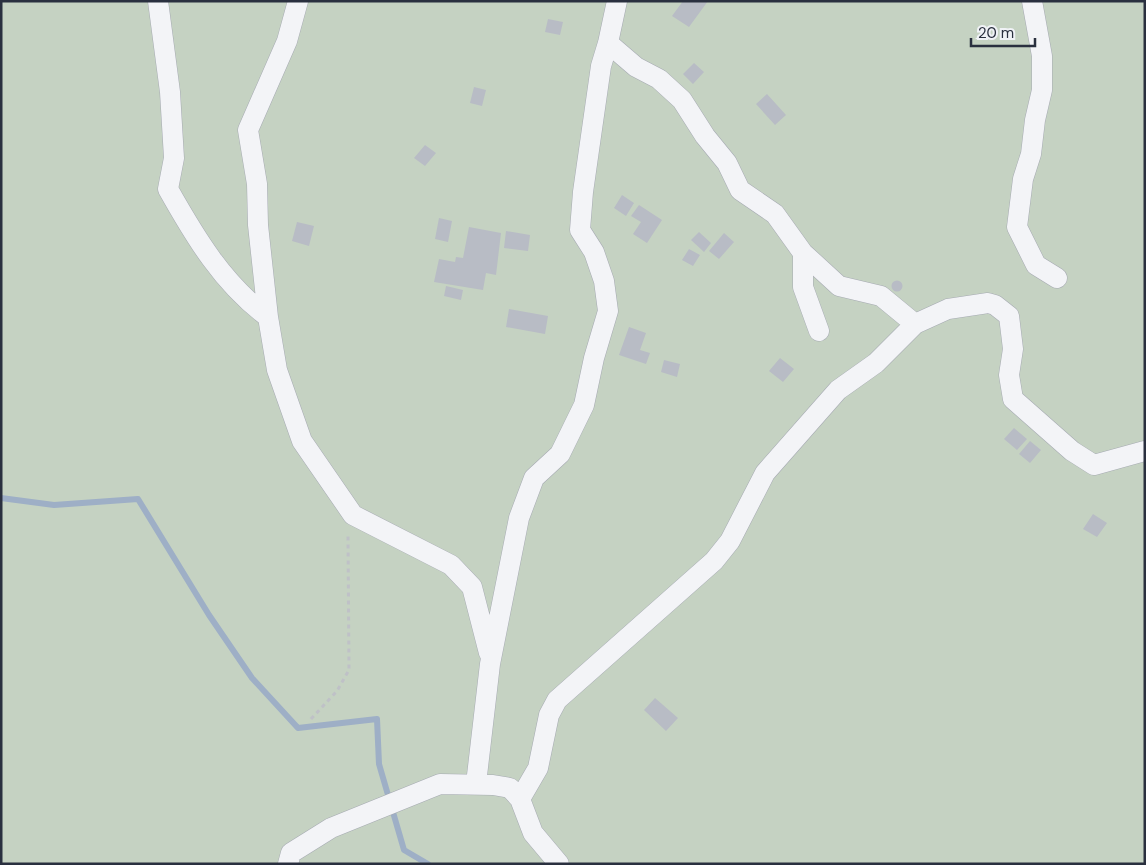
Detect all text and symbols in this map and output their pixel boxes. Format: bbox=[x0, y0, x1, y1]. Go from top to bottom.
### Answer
scale bar bbox=[971, 15, 1035, 47]
text: 20 m bbox=[978, 23, 1014, 43]

